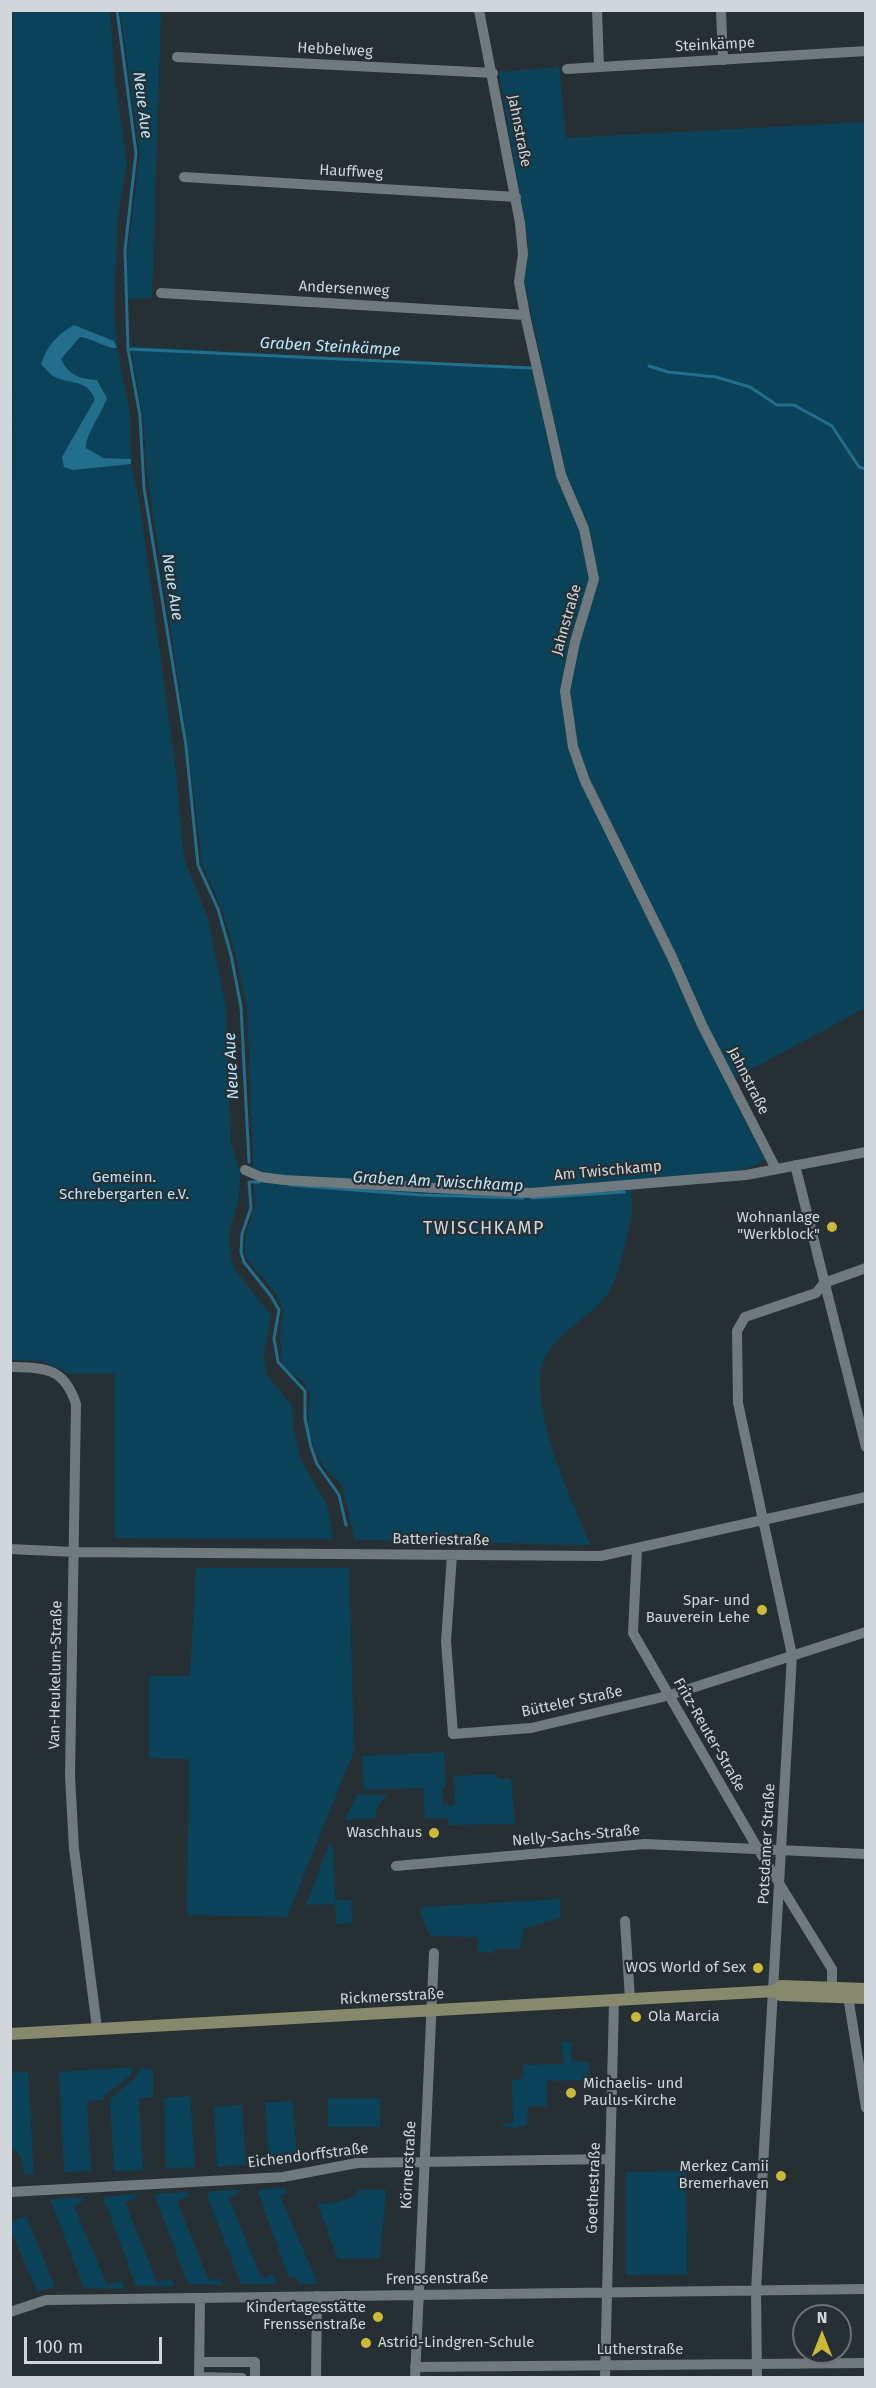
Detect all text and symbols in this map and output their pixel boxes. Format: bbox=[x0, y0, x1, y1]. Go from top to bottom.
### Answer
street label: Steinkämpe bbox=[675, 34, 755, 56]
street label: Hebbelweg bbox=[297, 39, 373, 61]
water label: Neue Aue bbox=[128, 70, 156, 140]
street label: Jahnstraße bbox=[503, 93, 535, 169]
street label: Hauffweg bbox=[319, 161, 383, 183]
street label: Andersenweg bbox=[298, 278, 390, 300]
water label: Graben Steinkämpe bbox=[259, 334, 401, 360]
water label: Neue Aue bbox=[157, 552, 187, 622]
street label: Jahnstraße bbox=[548, 582, 586, 658]
water label: Neue Aue bbox=[221, 1032, 243, 1100]
street label: Jahnstraße bbox=[723, 1044, 773, 1118]
street label: Am Twischkamp bbox=[553, 1157, 663, 1185]
water label: Graben Am Twischkamp bbox=[352, 1168, 524, 1196]
park label: Gemeinn. Schrebergarten e.V. bbox=[59, 1169, 189, 1204]
place label: Wohnanlage "Werkblock" bbox=[736, 1209, 820, 1244]
district label: TWISCHKAMP bbox=[423, 1218, 545, 1240]
marker: Wohnanlage "Werkblock" bbox=[825, 1220, 839, 1234]
street label: Batteriestraße bbox=[392, 1530, 490, 1550]
place label: Spar- und Bauverein Lehe bbox=[646, 1592, 750, 1627]
street label: Van-Heukelum-Straße bbox=[46, 1600, 66, 1750]
marker: Spar- und Bauverein Lehe bbox=[755, 1603, 769, 1617]
street label: Fritz-Reuter-Straße bbox=[669, 1675, 749, 1795]
street label: Bütteler Straße bbox=[520, 1682, 624, 1722]
street label: Potsdamer Straße bbox=[755, 1783, 779, 1905]
street label: Nelly-Sachs-Straße bbox=[511, 1821, 641, 1851]
place label: Waschhaus bbox=[346, 1824, 422, 1842]
marker: Waschhaus bbox=[427, 1826, 441, 1840]
place label: WOS World of Sex bbox=[626, 1959, 746, 1977]
marker: WOS World of Sex bbox=[751, 1961, 765, 1975]
street label: Rickmersstraße bbox=[339, 1985, 445, 2009]
place label: Ola Marcia bbox=[648, 2008, 720, 2026]
marker: Ola Marcia bbox=[629, 2010, 643, 2024]
place label: Michaelis- und Paulus-Kirche bbox=[583, 2075, 683, 2110]
marker: Michaelis- und Paulus-Kirche bbox=[564, 2086, 578, 2100]
street label: Körnerstraße bbox=[398, 2120, 420, 2210]
street label: Eichendorffstraße bbox=[247, 2140, 369, 2172]
street label: Goethestraße bbox=[583, 2142, 605, 2234]
place label: Merkez Camii Bremerhaven bbox=[679, 2158, 769, 2193]
marker: Merkez Camii Bremerhaven bbox=[774, 2169, 788, 2183]
street label: Frenssenstraße bbox=[385, 2269, 489, 2289]
place label: Kindertagesstätte Frenssenstraße bbox=[246, 2299, 366, 2334]
north arrow bbox=[792, 2304, 852, 2364]
text: N bbox=[817, 2308, 827, 2327]
marker: Kindertagesstätte Frenssenstraße bbox=[371, 2310, 385, 2324]
scale bar bbox=[27, 2325, 165, 2363]
place label: Astrid-Lindgren-Schule bbox=[378, 2334, 534, 2352]
text: 100 m bbox=[35, 2336, 83, 2358]
marker: Astrid-Lindgren-Schule bbox=[359, 2336, 373, 2350]
street label: Lutherstraße bbox=[597, 2341, 683, 2359]

